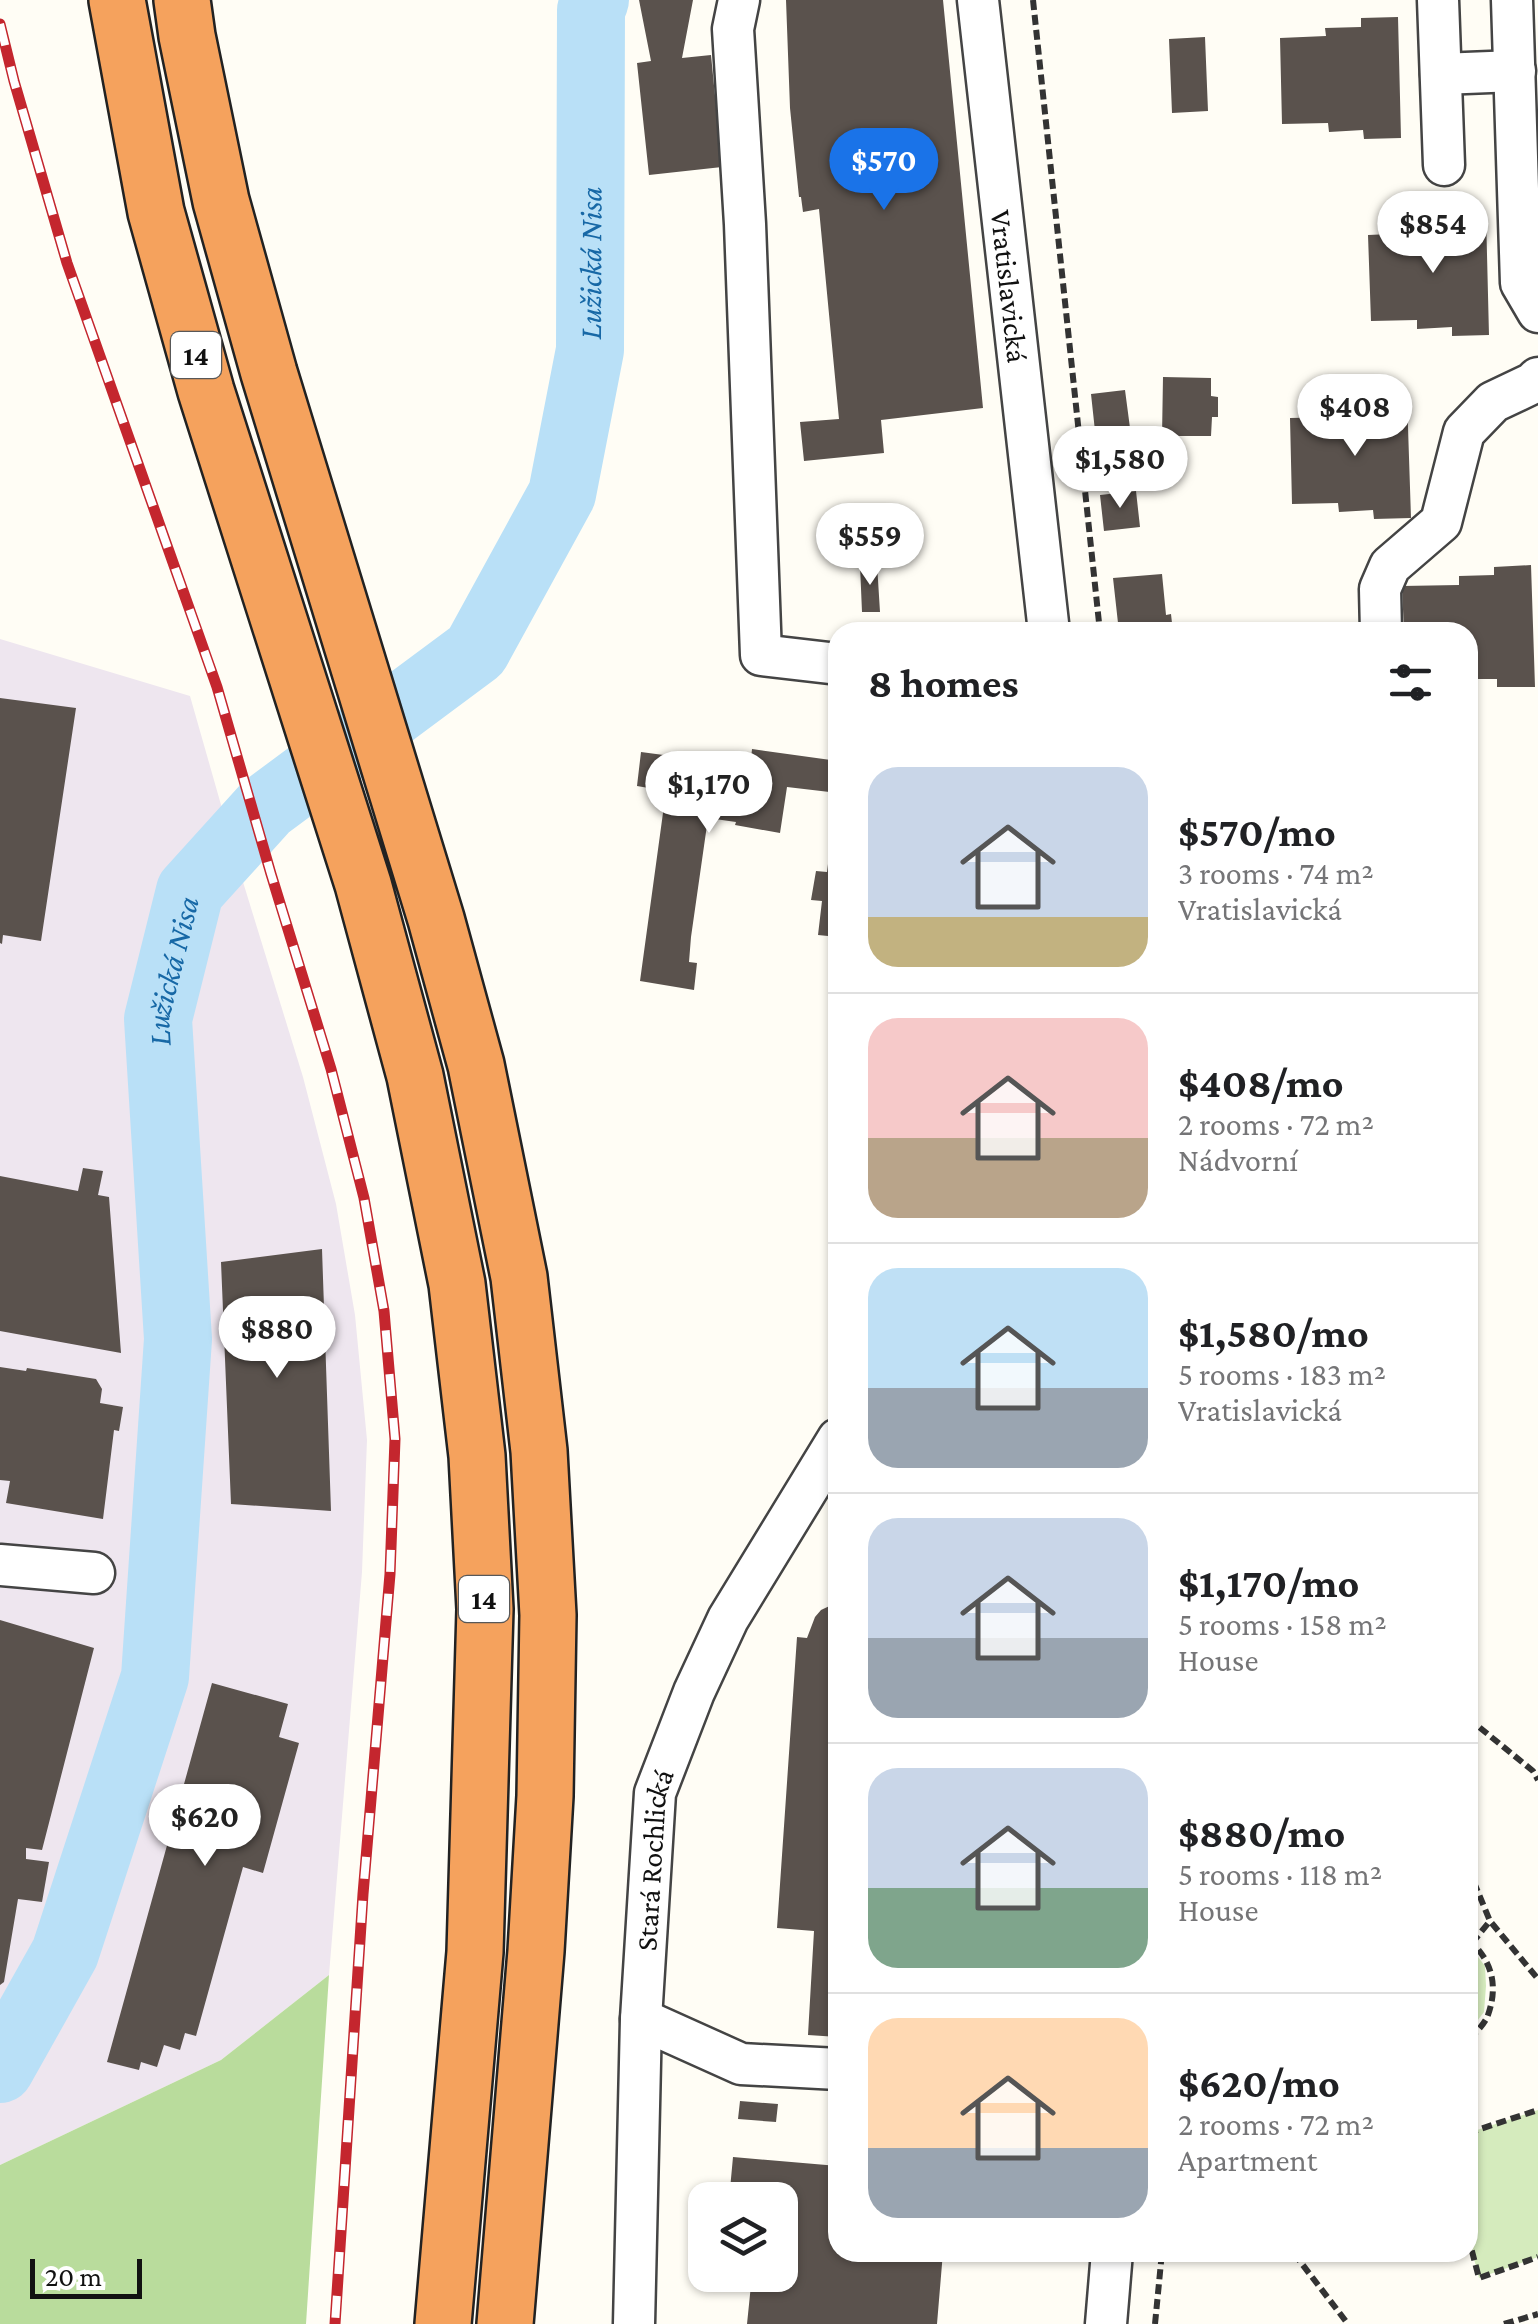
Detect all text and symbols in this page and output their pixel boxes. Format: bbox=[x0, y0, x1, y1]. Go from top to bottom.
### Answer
pin: $570 bbox=[825, 128, 943, 213]
text: $570 bbox=[851, 142, 917, 178]
water label: Lužická Nisa bbox=[572, 187, 608, 340]
pin: $854 bbox=[1374, 191, 1492, 276]
text: $854 bbox=[1399, 205, 1467, 241]
street label: Vratislavická bbox=[985, 208, 1035, 365]
road number: 14 bbox=[171, 332, 221, 378]
pin: $408 bbox=[1296, 374, 1414, 459]
text: $408 bbox=[1319, 388, 1391, 424]
pin: $1,580 bbox=[1039, 426, 1201, 511]
text: $1,580 bbox=[1075, 440, 1165, 476]
pin: $559 bbox=[811, 503, 929, 588]
text: $559 bbox=[838, 517, 902, 553]
icon: filters bbox=[1383, 655, 1438, 710]
text: 8 homes bbox=[868, 659, 1019, 706]
pin: $1,170 bbox=[628, 751, 790, 836]
text: $1,170 bbox=[667, 765, 751, 801]
icon: home bbox=[948, 807, 1068, 927]
text: $570/mo bbox=[1178, 808, 1336, 855]
text: 3 rooms · 74 m² bbox=[1178, 855, 1374, 891]
text: Vratislavická bbox=[1178, 891, 1342, 927]
water label: Lužická Nisa bbox=[140, 892, 206, 1047]
icon: home bbox=[948, 1058, 1068, 1178]
text: $408/mo bbox=[1178, 1059, 1344, 1106]
text: 2 rooms · 72 m² bbox=[1178, 1106, 1374, 1142]
text: Nádvorní bbox=[1178, 1142, 1298, 1178]
pin: $880 bbox=[218, 1296, 336, 1381]
icon: home bbox=[948, 1308, 1068, 1428]
text: $1,580/mo bbox=[1178, 1309, 1369, 1356]
text: $880 bbox=[241, 1310, 313, 1346]
text: 5 rooms · 183 m² bbox=[1178, 1356, 1386, 1392]
text: Vratislavická bbox=[1178, 1392, 1342, 1428]
icon: home bbox=[948, 1558, 1068, 1678]
text: $1,170/mo bbox=[1178, 1559, 1359, 1606]
road number: 14 bbox=[459, 1576, 509, 1622]
text: 5 rooms · 158 m² bbox=[1178, 1606, 1387, 1642]
text: House bbox=[1178, 1642, 1258, 1678]
street label: Stará Rochlická bbox=[629, 1764, 679, 1952]
pin: $620 bbox=[146, 1784, 264, 1869]
text: $620 bbox=[171, 1798, 239, 1834]
icon: home bbox=[948, 1808, 1068, 1928]
text: $880/mo bbox=[1178, 1809, 1345, 1856]
text: 5 rooms · 118 m² bbox=[1178, 1856, 1382, 1892]
text: House bbox=[1178, 1892, 1258, 1928]
icon: home bbox=[948, 2058, 1068, 2178]
text: $620/mo bbox=[1178, 2059, 1340, 2106]
text: 2 rooms · 72 m² bbox=[1178, 2106, 1374, 2142]
text: Apartment bbox=[1178, 2142, 1317, 2178]
map controls bbox=[688, 2182, 798, 2292]
button: layers bbox=[688, 2182, 798, 2292]
scale bar bbox=[30, 2254, 142, 2298]
text: 20 m bbox=[45, 2261, 102, 2292]

